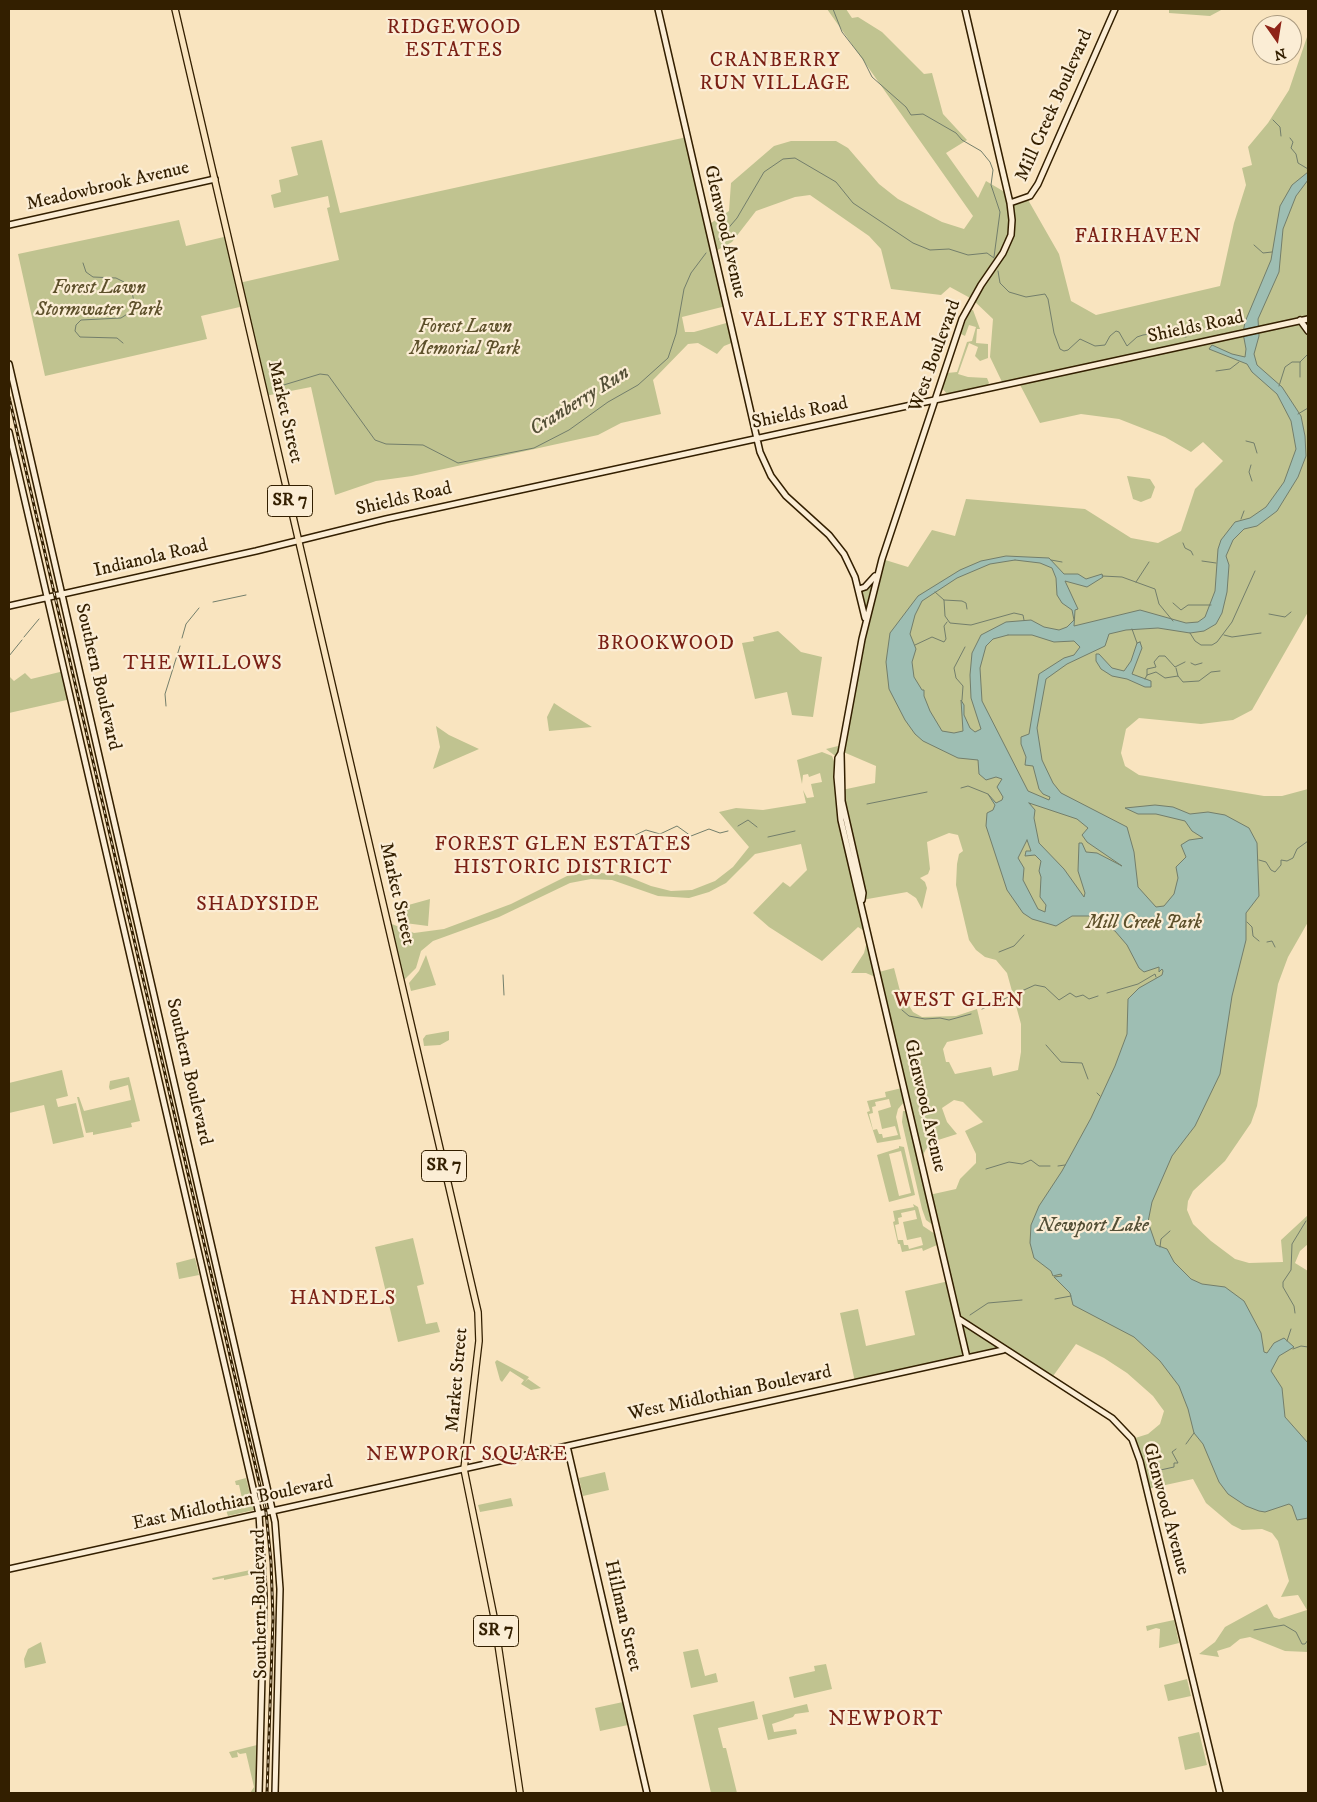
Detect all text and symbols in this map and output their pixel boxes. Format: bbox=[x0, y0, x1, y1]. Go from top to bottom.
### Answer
north arrow bbox=[1252, 15, 1302, 65]
district label: RIDGEWOOD ESTATES bbox=[386, 17, 522, 64]
street label: Mill Creek Boulevard bbox=[1011, 27, 1099, 185]
text: N bbox=[1273, 44, 1288, 64]
district label: CRANBERRY RUN VILLAGE bbox=[698, 50, 852, 97]
street label: Meadowbrook Avenue bbox=[24, 157, 192, 217]
street label: Glenwood Avenue bbox=[698, 163, 750, 301]
district label: FAIRHAVEN bbox=[1073, 226, 1203, 250]
park label: Forest Lawn Stormwater Park bbox=[35, 278, 163, 322]
street label: West Boulevard bbox=[905, 297, 967, 415]
street label: Shields Road bbox=[1146, 307, 1246, 349]
district label: VALLEY STREAM bbox=[740, 310, 924, 334]
park label: Forest Lawn Memorial Park bbox=[410, 317, 520, 361]
street label: Market Street bbox=[261, 358, 307, 466]
water label: Cranberry Run bbox=[526, 362, 634, 442]
street label: Shields Road bbox=[750, 393, 850, 435]
street label: Shields Road bbox=[354, 478, 454, 522]
road number: SR 7 bbox=[268, 486, 312, 516]
street label: Indianola Road bbox=[92, 535, 210, 583]
street label: Southern Boulevard bbox=[69, 601, 125, 753]
district label: BROOKWOOD bbox=[596, 633, 736, 657]
district label: THE WILLOWS bbox=[122, 653, 284, 677]
district label: FOREST GLEN ESTATES HISTORIC DISTRICT bbox=[432, 834, 694, 881]
street label: Market Street bbox=[373, 840, 419, 948]
district label: SHADYSIDE bbox=[195, 894, 321, 918]
park label: Mill Creek Park bbox=[1086, 913, 1202, 935]
district label: WEST GLEN bbox=[893, 990, 1025, 1014]
street label: Southern Boulevard bbox=[160, 996, 216, 1148]
street label: Glenwood Avenue bbox=[898, 1037, 950, 1175]
road number: SR 7 bbox=[422, 1150, 466, 1182]
water label: Newport Lake bbox=[1037, 1215, 1149, 1239]
district label: HANDELS bbox=[289, 1288, 397, 1312]
street label: Market Street bbox=[442, 1327, 474, 1433]
street label: West Midlothian Boulevard bbox=[626, 1361, 834, 1427]
street label: Glenwood Avenue bbox=[1136, 1441, 1194, 1577]
district label: NEWPORT SQUARE bbox=[364, 1444, 570, 1468]
street label: East Midlothian Boulevard bbox=[131, 1472, 335, 1536]
street label: Southern Boulevard bbox=[248, 1529, 274, 1679]
street label: Hillman Street bbox=[598, 1558, 646, 1674]
road number: SR 7 bbox=[474, 1615, 518, 1646]
district label: NEWPORT bbox=[828, 1708, 944, 1734]

